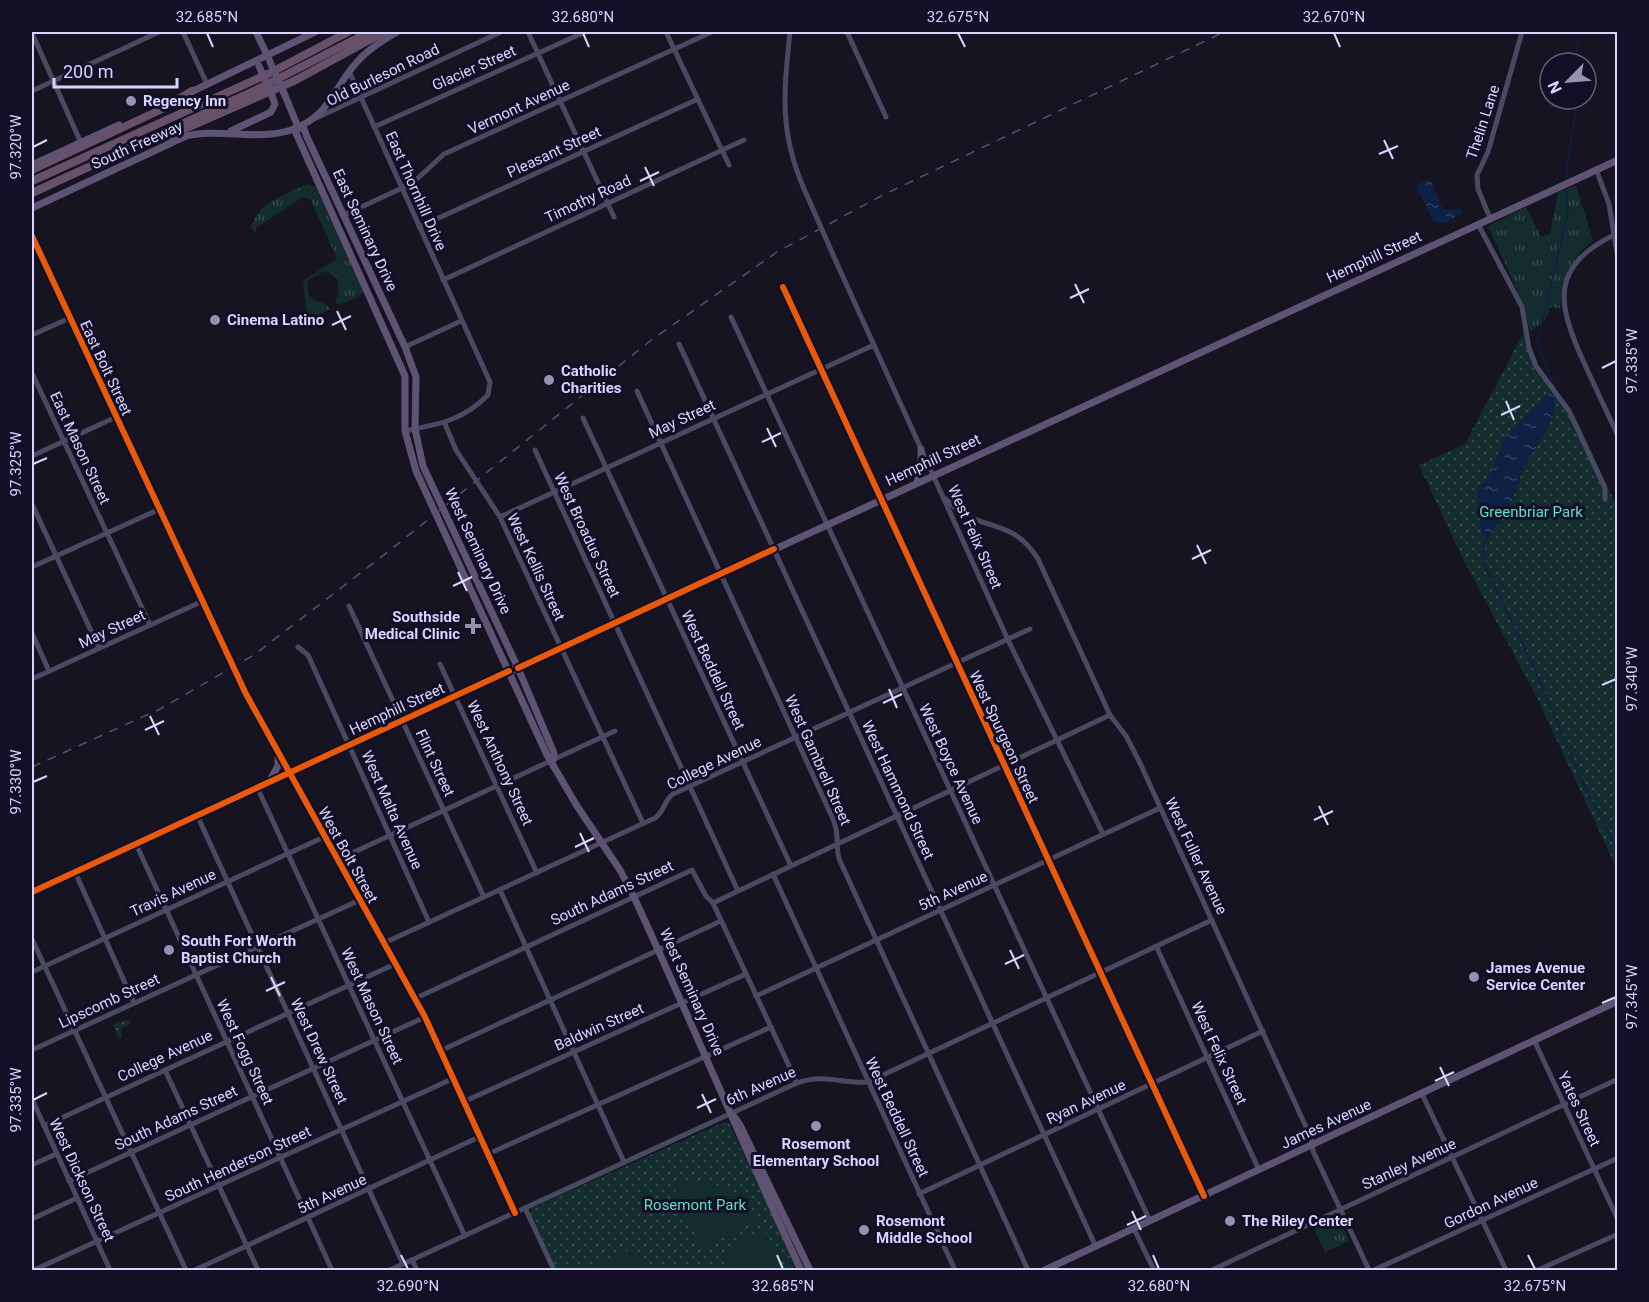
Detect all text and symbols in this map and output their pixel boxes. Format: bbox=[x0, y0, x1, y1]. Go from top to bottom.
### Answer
text: 32.685°N bbox=[176, 8, 238, 26]
text: 32.680°N bbox=[552, 8, 614, 26]
text: 32.675°N bbox=[927, 8, 989, 26]
text: 32.670°N bbox=[1303, 8, 1365, 26]
street label: Old Burleson Road bbox=[324, 40, 442, 110]
street label: Glacier Street bbox=[429, 41, 519, 94]
scale bar bbox=[54, 51, 177, 89]
north arrow bbox=[1538, 51, 1598, 111]
text: 200 m bbox=[63, 61, 114, 82]
street label: Vermont Avenue bbox=[465, 76, 573, 138]
text: N bbox=[1544, 78, 1566, 96]
street label: Thelin Lane bbox=[1463, 83, 1503, 161]
place label: Regency Inn bbox=[143, 92, 226, 110]
marker: Regency Inn bbox=[124, 94, 138, 108]
text: 97.320°W bbox=[7, 114, 25, 180]
street label: South Freeway bbox=[89, 117, 185, 173]
street label: Pleasant Street bbox=[504, 122, 604, 182]
street label: East Thornhill Drive bbox=[382, 129, 450, 253]
street label: East Seminary Drive bbox=[329, 166, 401, 294]
street label: Timothy Road bbox=[542, 171, 634, 227]
street label: Hemphill Street bbox=[1324, 227, 1424, 287]
place label: Cinema Latino bbox=[227, 311, 324, 329]
marker: Cinema Latino bbox=[208, 313, 222, 327]
street label: East Bolt Street bbox=[76, 318, 136, 418]
text: 97.335°W bbox=[1623, 328, 1641, 394]
place label: Catholic Charities bbox=[561, 362, 622, 397]
marker: Catholic Charities bbox=[542, 373, 556, 387]
street label: East Mason Street bbox=[46, 389, 114, 507]
street label: May Street bbox=[646, 396, 718, 442]
street label: Hemphill Street bbox=[883, 430, 983, 490]
text: 97.325°W bbox=[7, 431, 25, 497]
street label: West Broadus Street bbox=[550, 469, 624, 601]
street label: West Felix Street bbox=[944, 482, 1006, 592]
street label: West Seminary Drive bbox=[441, 485, 515, 617]
park label: Greenbriar Park bbox=[1479, 503, 1583, 521]
street label: West Kellis Street bbox=[503, 510, 569, 624]
street label: May Street bbox=[76, 606, 148, 652]
street label: West Beddell Street bbox=[677, 607, 749, 733]
place label: Southside Medical Clinic bbox=[365, 608, 460, 643]
marker: Southside Medical Clinic bbox=[464, 617, 482, 635]
text: 97.340°W bbox=[1623, 646, 1641, 712]
street label: West Spurgeon Street bbox=[965, 668, 1043, 806]
street label: Hemphill Street bbox=[347, 679, 447, 739]
street label: West Gambrell Street bbox=[781, 692, 855, 828]
street label: West Anthony Street bbox=[463, 698, 537, 828]
street label: West Boyce Avenue bbox=[915, 701, 987, 827]
street label: West Hammond Street bbox=[858, 718, 938, 862]
street label: Flint Street bbox=[412, 727, 458, 800]
street label: College Avenue bbox=[664, 732, 764, 794]
street label: West Malta Avenue bbox=[358, 748, 426, 872]
text: 97.330°W bbox=[7, 749, 25, 815]
street label: West Fuller Avenue bbox=[1161, 795, 1231, 917]
street label: West Bolt Street bbox=[314, 804, 382, 906]
street label: South Adams Street bbox=[548, 857, 676, 929]
street label: Travis Avenue bbox=[127, 865, 219, 921]
street label: 5th Avenue bbox=[915, 867, 991, 915]
street label: West Seminary Drive bbox=[656, 926, 728, 1058]
place label: South Fort Worth Baptist Church bbox=[181, 932, 296, 967]
marker: South Fort Worth Baptist Church bbox=[162, 943, 176, 957]
street label: West Mason Street bbox=[337, 945, 407, 1067]
place label: James Avenue Service Center bbox=[1486, 959, 1586, 994]
text: 97.345°W bbox=[1623, 964, 1641, 1030]
street label: Lipscomb Street bbox=[56, 970, 162, 1032]
marker: James Avenue Service Center bbox=[1467, 970, 1481, 984]
street label: West Drew Street bbox=[287, 995, 351, 1107]
street label: West Fogg Street bbox=[213, 996, 277, 1108]
street label: Baldwin Street bbox=[551, 999, 647, 1055]
street label: West Felix Street bbox=[1187, 999, 1251, 1107]
street label: College Avenue bbox=[115, 1026, 215, 1086]
street label: West Beddell Street bbox=[861, 1054, 933, 1180]
street label: 6th Avenue bbox=[723, 1063, 799, 1109]
text: 97.335°W bbox=[7, 1067, 25, 1133]
street label: Yates Street bbox=[1554, 1069, 1604, 1149]
street label: Ryan Avenue bbox=[1043, 1076, 1129, 1128]
street label: South Adams Street bbox=[112, 1082, 240, 1154]
street label: James Avenue bbox=[1278, 1095, 1374, 1153]
street label: West Dickson Street bbox=[45, 1115, 119, 1245]
marker: Rosemont Elementary School bbox=[809, 1119, 823, 1133]
street label: South Henderson Street bbox=[162, 1122, 314, 1206]
street label: Stanley Avenue bbox=[1359, 1134, 1459, 1194]
place label: Rosemont Elementary School bbox=[753, 1135, 879, 1170]
street label: 5th Avenue bbox=[294, 1170, 370, 1218]
street label: Gordon Avenue bbox=[1441, 1173, 1541, 1233]
park label: Rosemont Park bbox=[644, 1196, 747, 1214]
place label: Rosemont Middle School bbox=[876, 1212, 972, 1247]
place label: The Riley Center bbox=[1242, 1212, 1354, 1230]
marker: The Riley Center bbox=[1223, 1214, 1237, 1228]
marker: Rosemont Middle School bbox=[857, 1223, 871, 1237]
text: 32.690°N bbox=[377, 1277, 439, 1295]
text: 32.685°N bbox=[752, 1277, 814, 1295]
text: 32.680°N bbox=[1128, 1277, 1190, 1295]
text: 32.675°N bbox=[1504, 1277, 1566, 1295]

